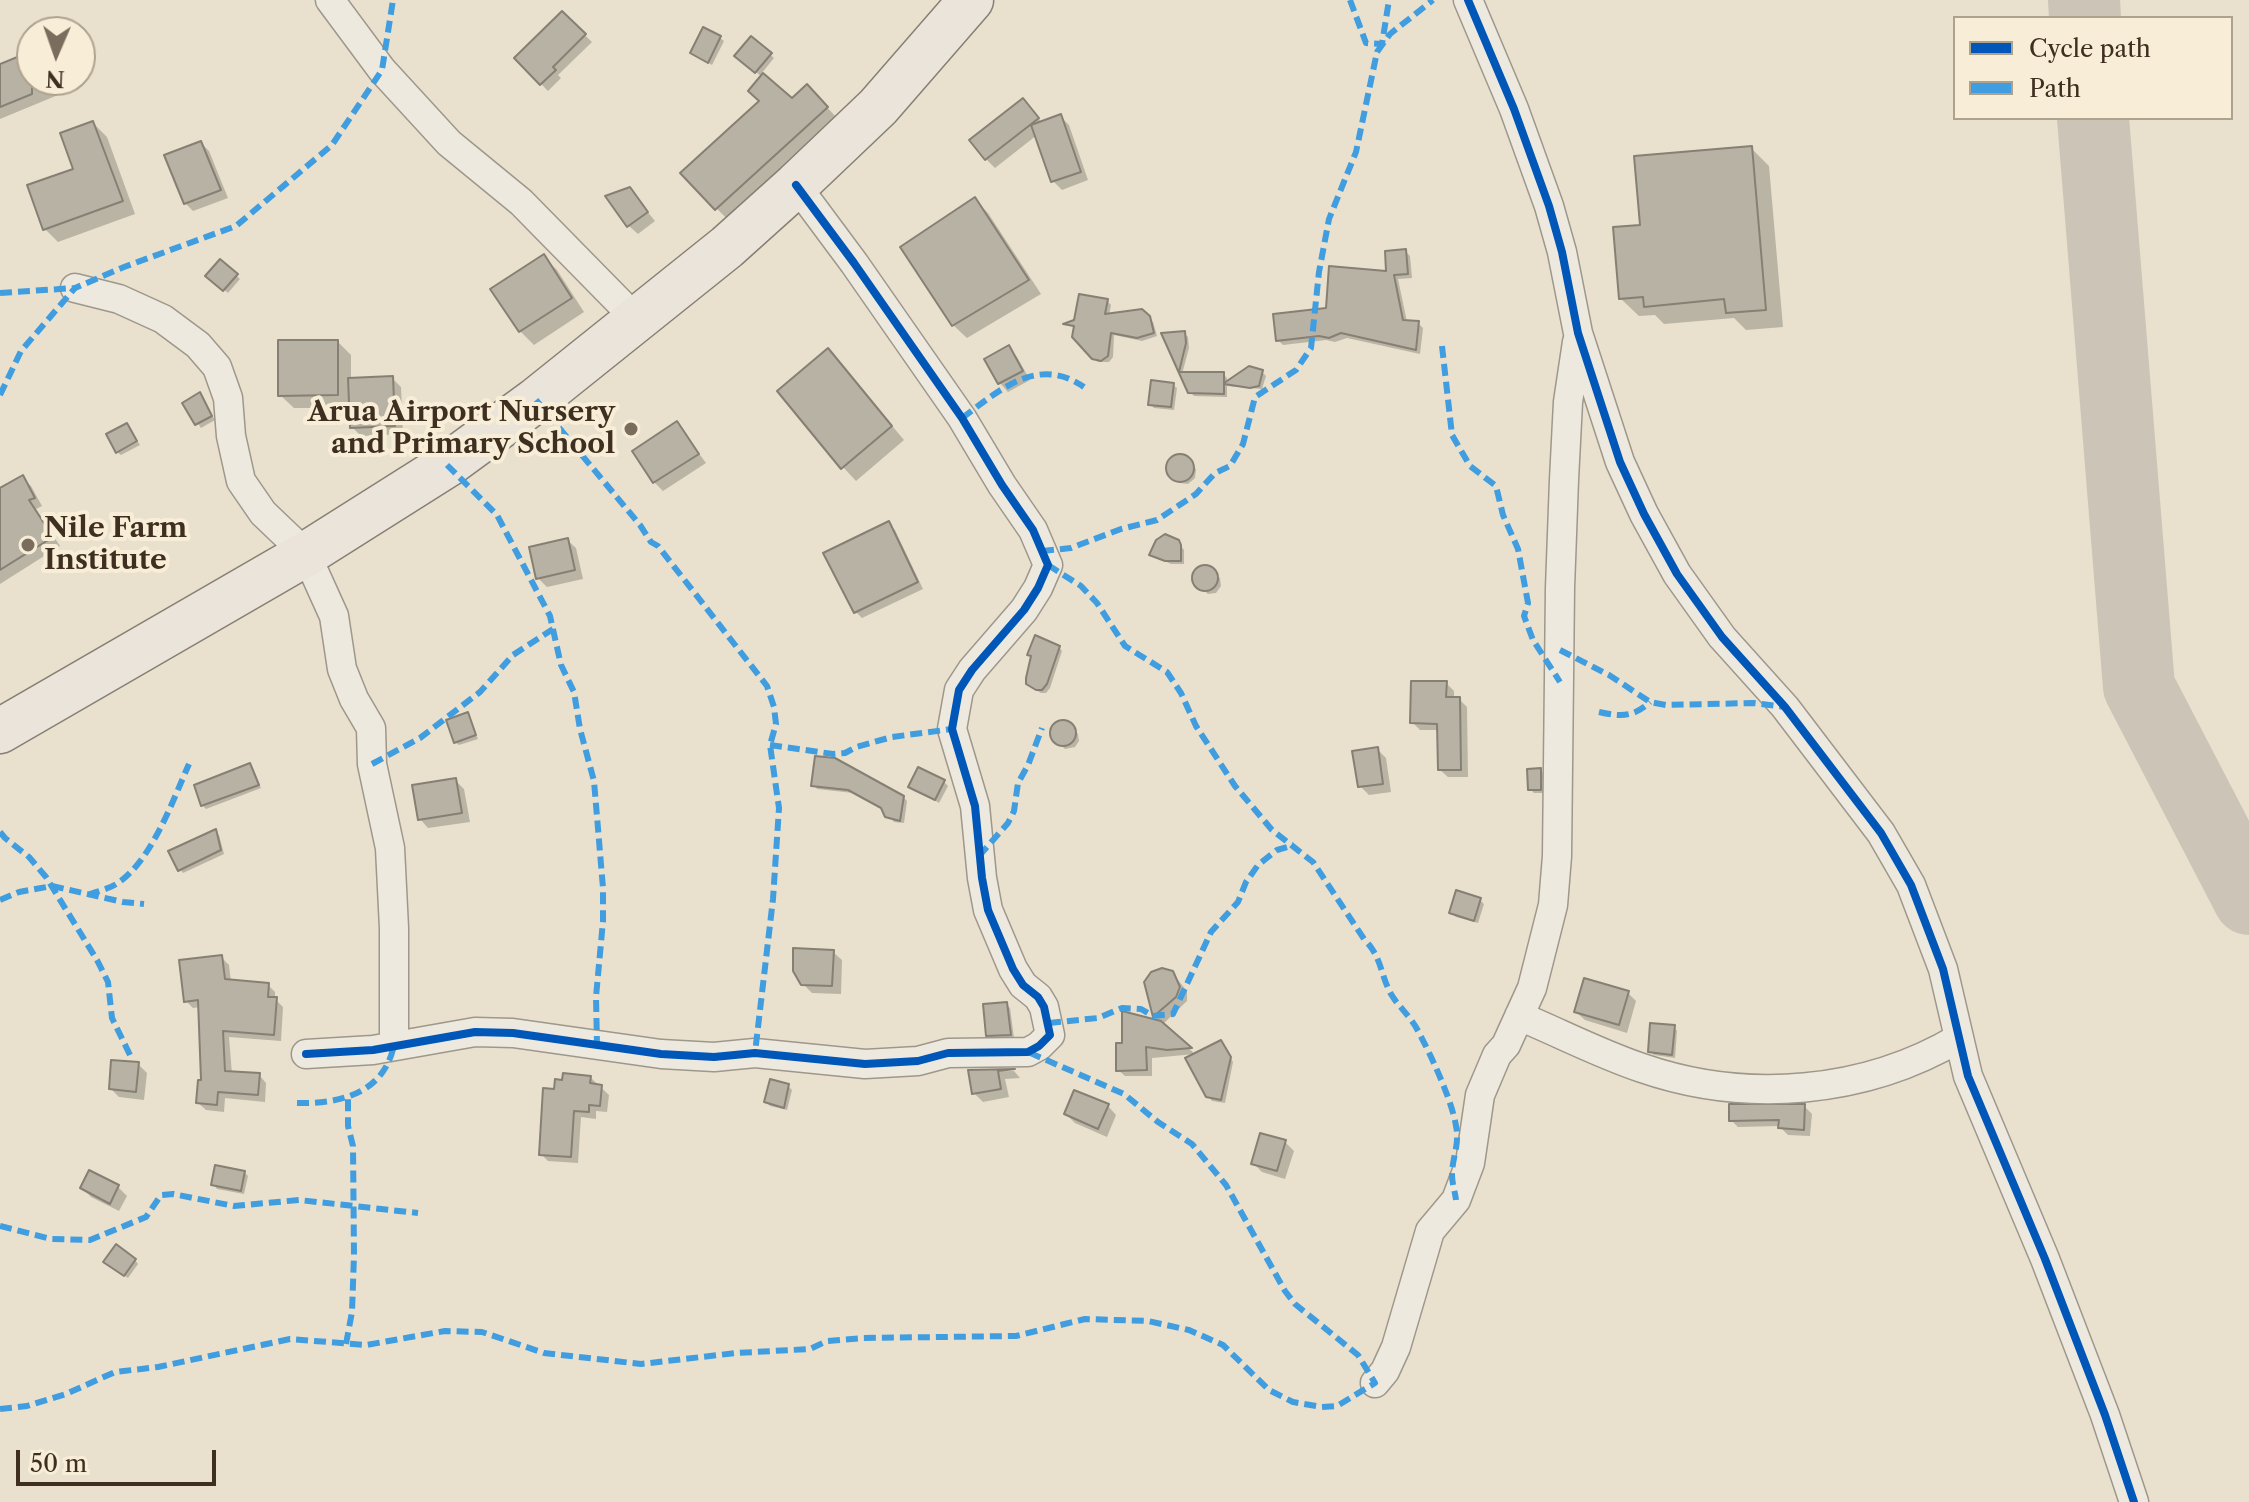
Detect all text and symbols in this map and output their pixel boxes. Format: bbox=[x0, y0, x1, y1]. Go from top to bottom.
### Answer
north arrow bbox=[16, 16, 96, 96]
legend bbox=[1953, 16, 2233, 120]
text: Cycle path bbox=[2029, 34, 2151, 63]
text: N bbox=[45, 65, 65, 92]
text: Path bbox=[2029, 74, 2081, 103]
place label: Arua Airport Nursery and Primary School bbox=[307, 396, 615, 462]
marker: Arua Airport Nursery and Primary School bbox=[622, 420, 640, 438]
place label: Nile Farm Institute bbox=[44, 512, 187, 578]
marker: Nile Farm Institute bbox=[19, 536, 37, 554]
scale bar bbox=[20, 1434, 220, 1484]
text: 50 m bbox=[30, 1449, 87, 1478]

